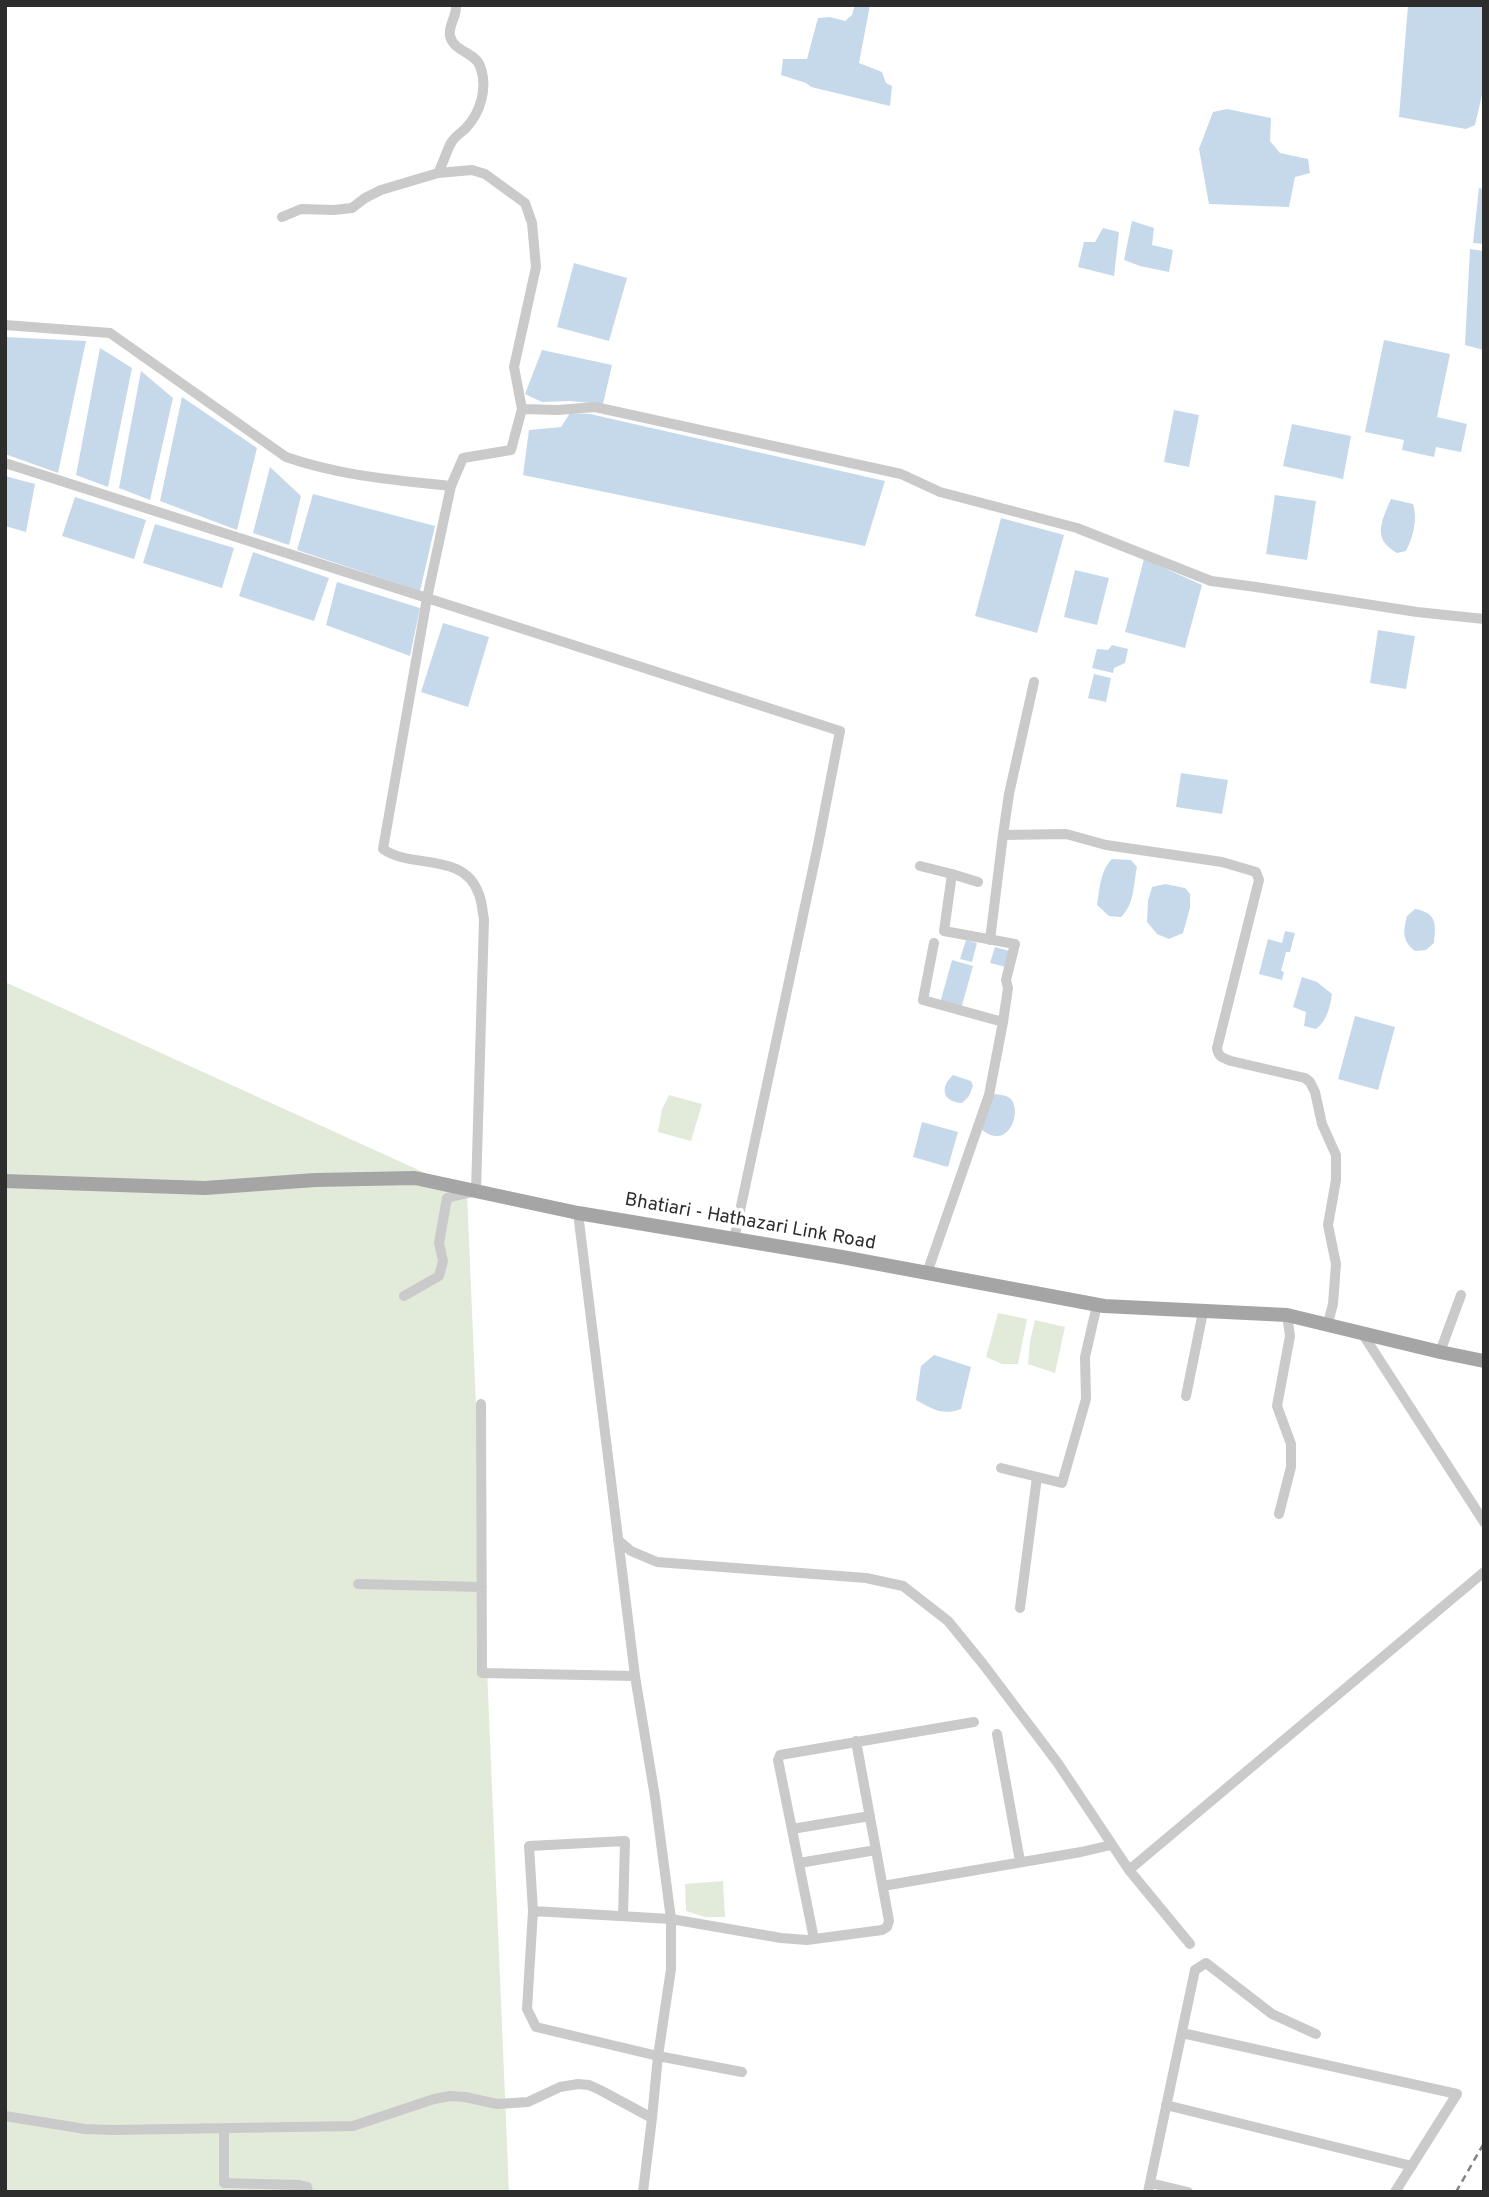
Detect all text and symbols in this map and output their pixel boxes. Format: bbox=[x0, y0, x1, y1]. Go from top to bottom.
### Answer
street label: Bhatiari - Hathazari Link Road bbox=[623, 1190, 877, 1256]

